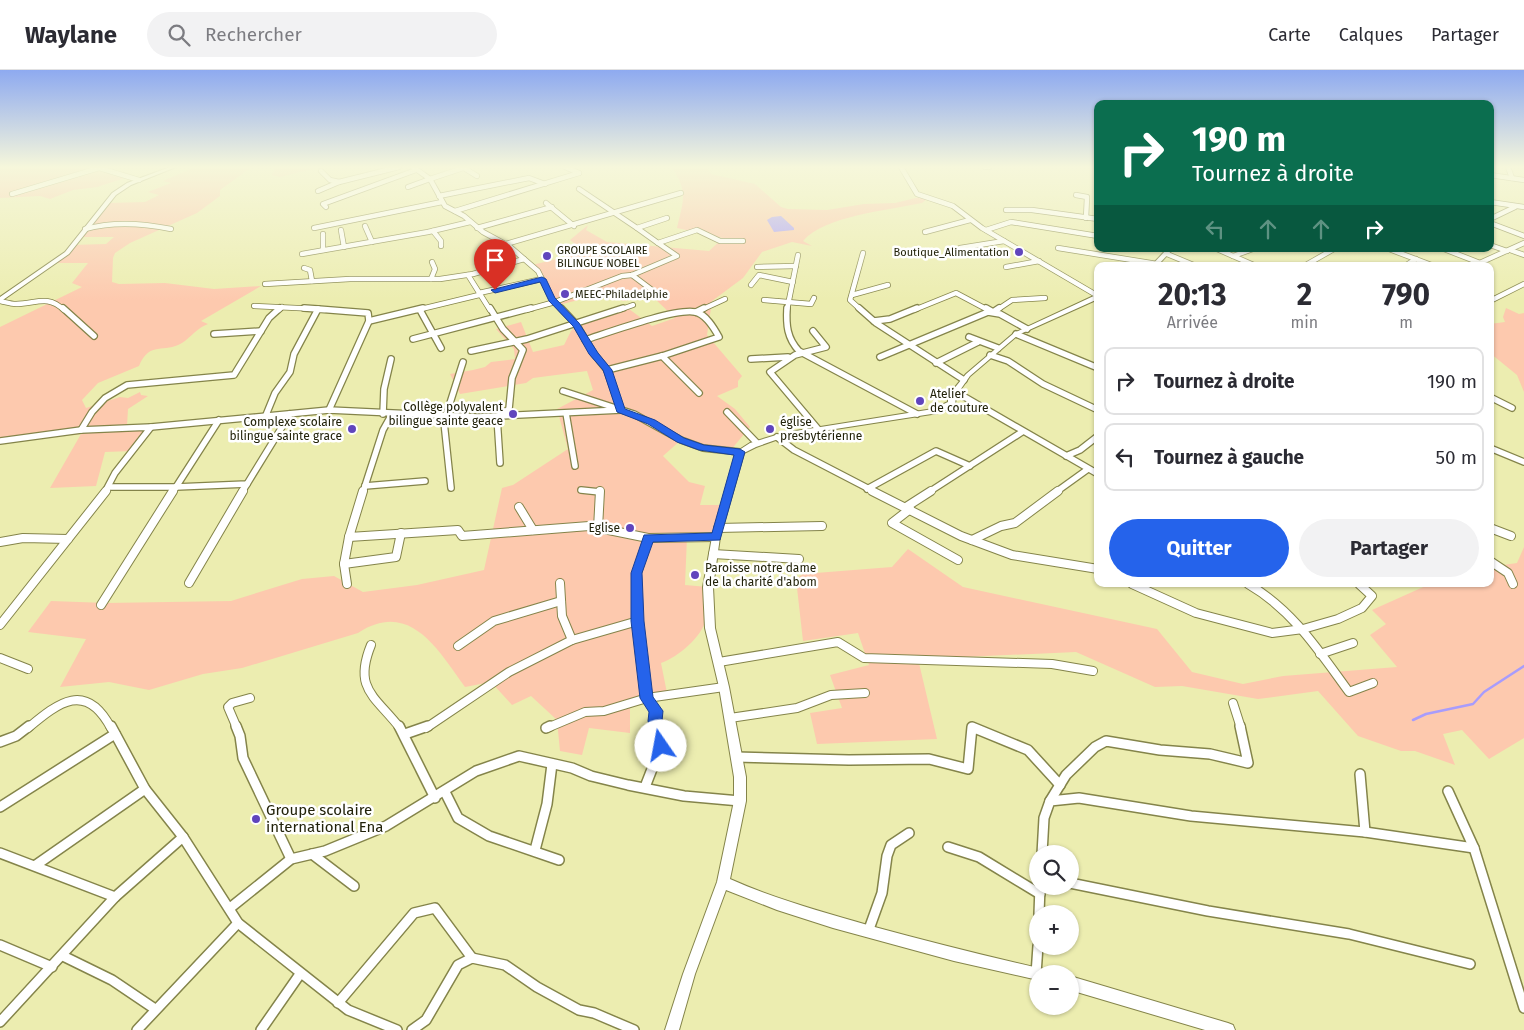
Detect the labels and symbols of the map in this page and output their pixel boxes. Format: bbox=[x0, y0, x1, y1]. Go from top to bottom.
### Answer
pin bbox=[474, 239, 516, 290]
place label: GROUPE SCOLAIRE BILINGUE NOBEL bbox=[557, 244, 648, 270]
place label: Boutique_Alimentation bbox=[894, 246, 1009, 259]
marker: Boutique_Alimentation bbox=[1013, 246, 1025, 258]
marker: GROUPE SCOLAIRE BILINGUE NOBEL bbox=[541, 250, 553, 262]
marker: MEEC-Philadelphie bbox=[559, 288, 571, 300]
place label: MEEC-Philadelphie bbox=[575, 288, 668, 301]
place label: Atelier de couture bbox=[930, 387, 989, 415]
marker: Atelier de couture bbox=[914, 395, 926, 407]
place label: Collège polyvalent bilingue sainte geace bbox=[388, 400, 504, 428]
marker: Collège polyvalent bilingue sainte geace bbox=[507, 408, 519, 420]
place label: Complexe scolaire bilingue sainte grace bbox=[229, 415, 342, 443]
place label: église presbytérienne bbox=[780, 415, 862, 443]
marker: Complexe scolaire bilingue sainte grace bbox=[346, 423, 358, 435]
marker: église presbytérienne bbox=[764, 423, 776, 435]
place label: Eglise bbox=[589, 521, 620, 535]
marker: Eglise bbox=[624, 522, 636, 534]
place label: Paroisse notre dame de la charité d'abom bbox=[705, 561, 817, 589]
marker: Paroisse notre dame de la charité d'abom bbox=[689, 569, 701, 581]
position arrow bbox=[634, 719, 686, 771]
place label: Groupe scolaire international Ena bbox=[266, 801, 384, 836]
marker: Groupe scolaire international Ena bbox=[250, 813, 262, 825]

